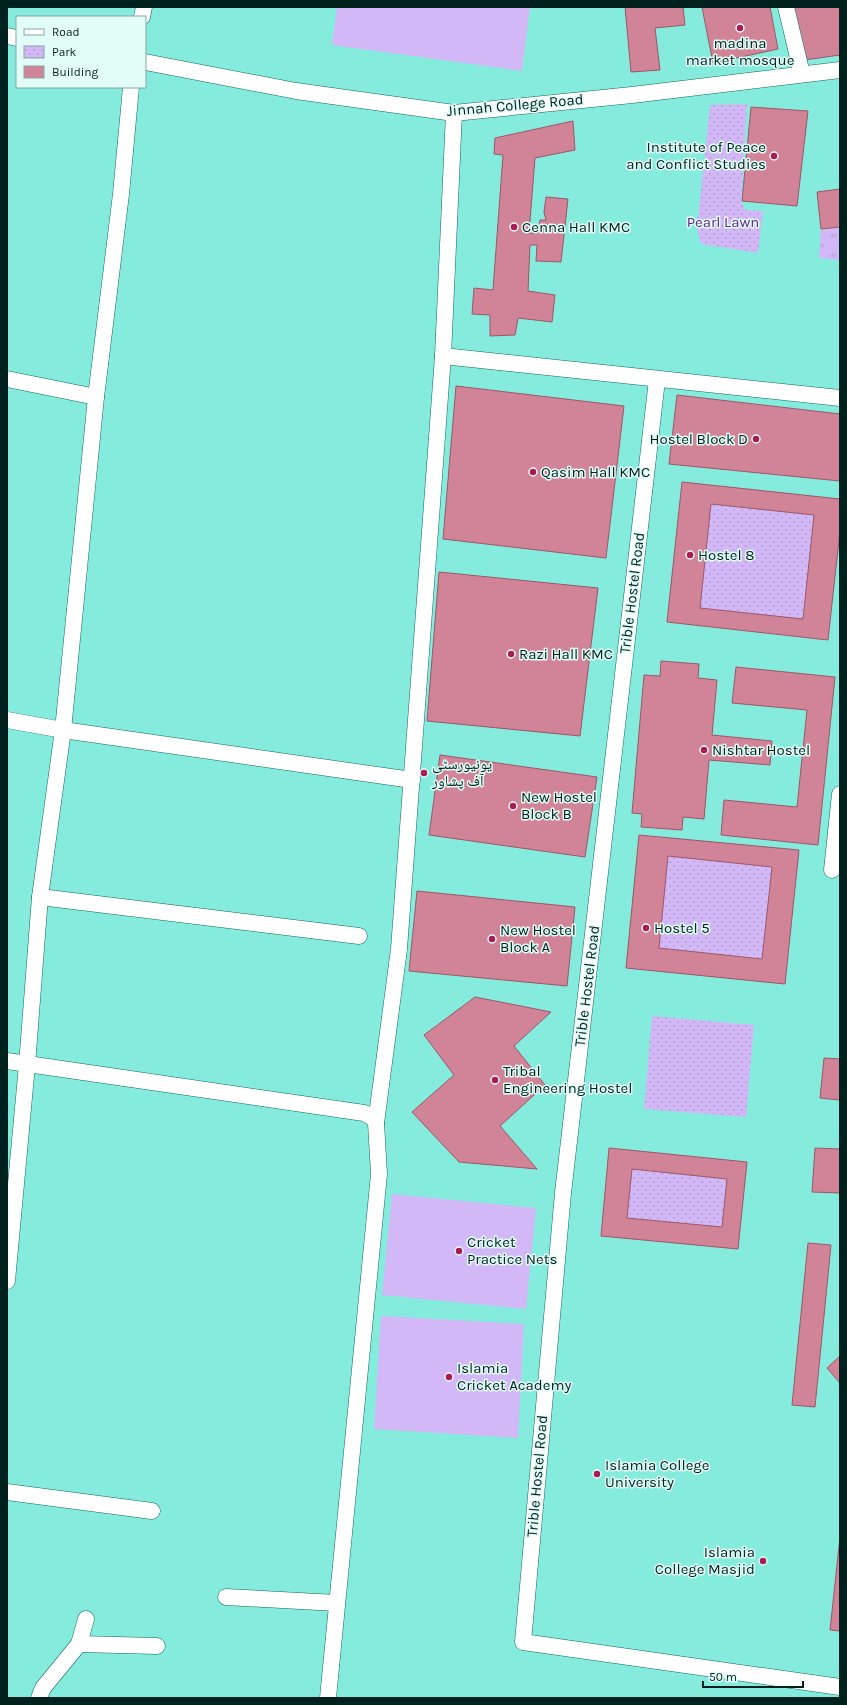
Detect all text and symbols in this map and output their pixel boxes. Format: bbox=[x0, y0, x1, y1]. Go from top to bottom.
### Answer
legend bbox=[16, 16, 146, 88]
marker: madina market mosque bbox=[735, 23, 745, 33]
text: Road bbox=[52, 25, 80, 39]
place label: madina market mosque bbox=[686, 34, 794, 69]
text: Park bbox=[52, 45, 77, 59]
text: Building bbox=[52, 65, 99, 79]
street label: Jinnah College Road bbox=[446, 90, 584, 120]
place label: Institute of Peace and Conflict Studies bbox=[626, 138, 766, 173]
marker: Institute of Peace and Conflict Studies bbox=[769, 151, 779, 161]
park label: Pearl Lawn bbox=[687, 213, 759, 231]
place label: Cenna Hall KMC bbox=[522, 218, 630, 236]
marker: Cenna Hall KMC bbox=[509, 222, 519, 232]
place label: Hostel Block D bbox=[649, 430, 748, 448]
marker: Hostel Block D bbox=[751, 434, 761, 444]
place label: Qasim Hall KMC bbox=[541, 463, 650, 481]
marker: Qasim Hall KMC bbox=[528, 467, 538, 477]
street label: Trible Hostel Road bbox=[616, 531, 648, 655]
place label: Hostel 8 bbox=[698, 546, 754, 564]
marker: Hostel 8 bbox=[685, 550, 695, 560]
place label: Razi Hall KMC bbox=[519, 645, 613, 663]
marker: Razi Hall KMC bbox=[506, 649, 516, 659]
place label: Nishtar Hostel bbox=[712, 741, 810, 759]
marker: Nishtar Hostel bbox=[699, 745, 709, 755]
place label: یونیورسٹی آف پشاور bbox=[431, 755, 492, 790]
marker: یونیورسٹی آف پشاور bbox=[419, 768, 429, 778]
place label: New Hostel Block B bbox=[521, 788, 597, 823]
marker: New Hostel Block B bbox=[508, 801, 518, 811]
place label: Hostel 5 bbox=[654, 919, 710, 937]
place label: New Hostel Block A bbox=[500, 921, 576, 956]
marker: Hostel 5 bbox=[641, 923, 651, 933]
street label: Trible Hostel Road bbox=[571, 924, 603, 1048]
marker: New Hostel Block A bbox=[487, 934, 497, 944]
place label: Tribal Engineering Hostel bbox=[503, 1062, 633, 1097]
marker: Tribal Engineering Hostel bbox=[490, 1075, 500, 1085]
place label: Cricket Practice Nets bbox=[467, 1233, 557, 1268]
marker: Cricket Practice Nets bbox=[454, 1246, 464, 1256]
place label: Islamia Cricket Academy bbox=[457, 1359, 571, 1394]
marker: Islamia Cricket Academy bbox=[444, 1372, 454, 1382]
street label: Trible Hostel Road bbox=[523, 1414, 551, 1538]
place label: Islamia College University bbox=[605, 1456, 710, 1491]
marker: Islamia College University bbox=[592, 1469, 602, 1479]
place label: Islamia College Masjid bbox=[655, 1543, 755, 1578]
marker: Islamia College Masjid bbox=[758, 1556, 768, 1566]
scale bar bbox=[703, 1663, 803, 1689]
text: 50 m bbox=[709, 1670, 737, 1684]

